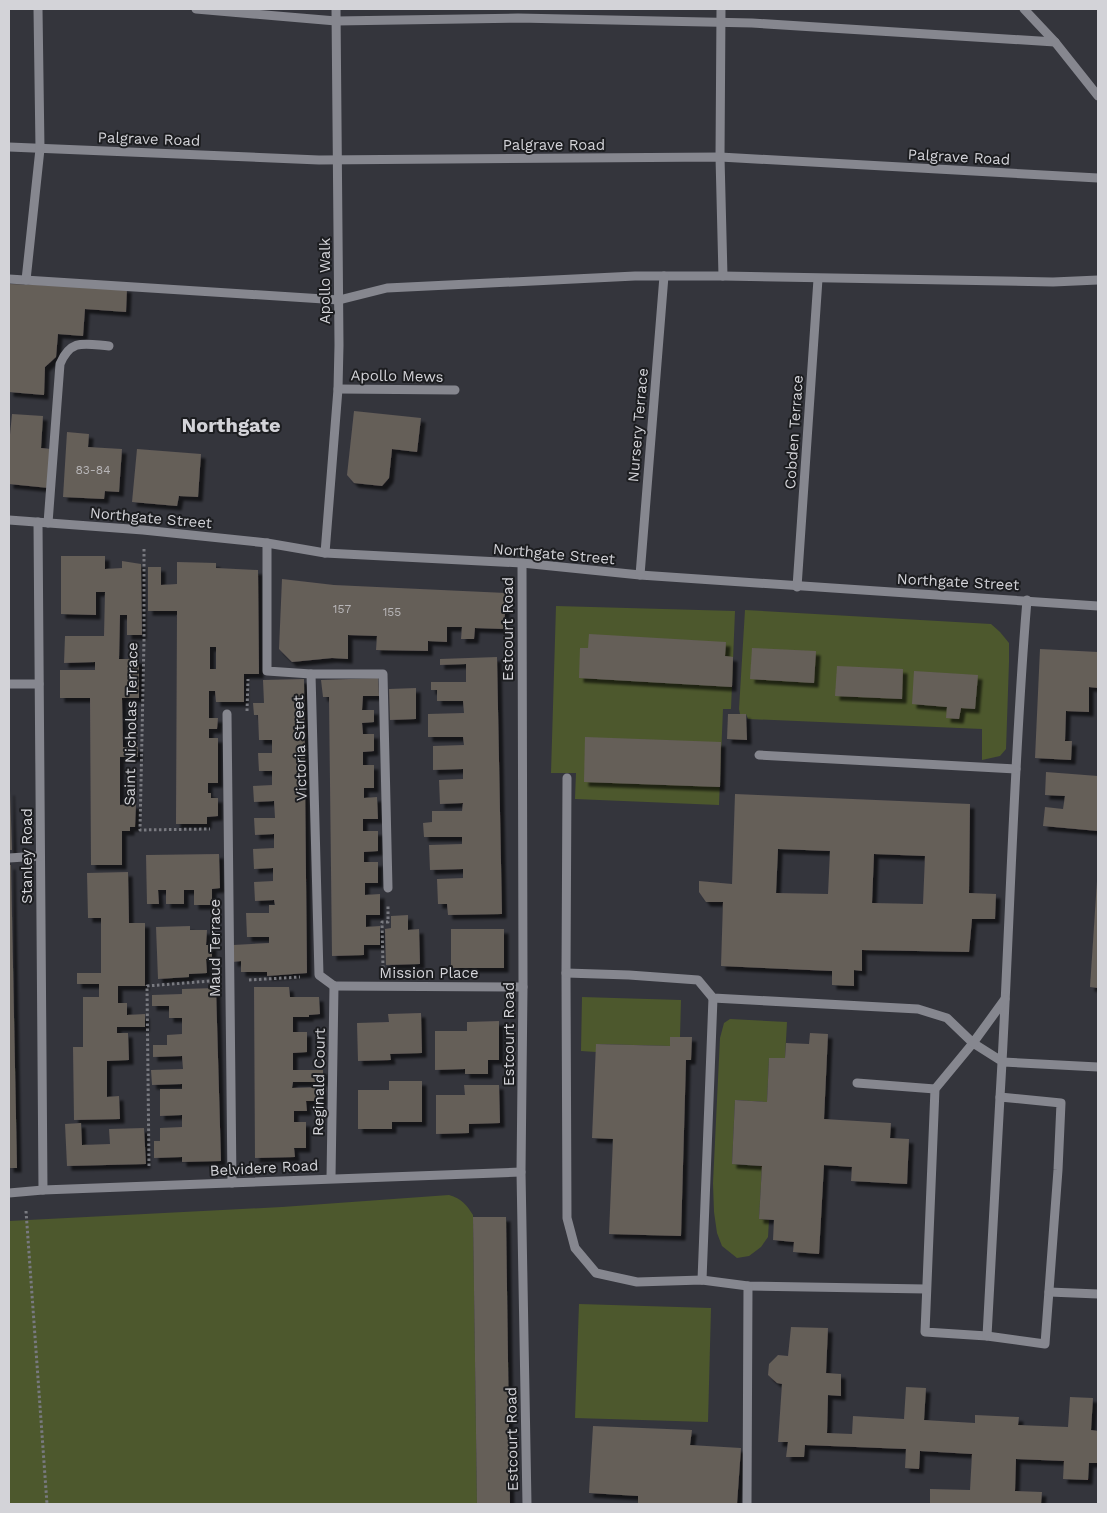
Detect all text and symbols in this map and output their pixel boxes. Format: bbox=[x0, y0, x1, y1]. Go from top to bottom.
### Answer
street label: Palgrave Road bbox=[97, 128, 201, 150]
street label: Palgrave Road bbox=[503, 136, 605, 154]
street label: Palgrave Road bbox=[907, 145, 1011, 169]
street label: Apollo Walk bbox=[316, 237, 334, 324]
street label: Apollo Mews bbox=[350, 366, 444, 386]
street label: Nursery Terrace bbox=[624, 367, 652, 483]
street label: Cobden Terrace bbox=[781, 374, 807, 490]
district label: Northgate bbox=[181, 413, 281, 437]
house number: 83-84 bbox=[76, 463, 111, 477]
street label: Northgate Street bbox=[89, 504, 214, 532]
street label: Northgate Street bbox=[492, 540, 617, 568]
street label: Northgate Street bbox=[896, 570, 1020, 594]
street label: Estcourt Road bbox=[499, 577, 517, 681]
house number: 157 bbox=[333, 602, 351, 616]
house number: 155 bbox=[383, 605, 401, 619]
street label: Saint Nicholas Terrace bbox=[121, 642, 141, 806]
street label: Victoria Street bbox=[289, 694, 311, 801]
street label: Stanley Road bbox=[18, 808, 36, 904]
street label: Maud Terrace bbox=[206, 899, 224, 997]
street label: Mission Place bbox=[379, 964, 479, 982]
street label: Estcourt Road bbox=[500, 982, 518, 1086]
street label: Reginald Court bbox=[309, 1027, 329, 1136]
street label: Belvidere Road bbox=[209, 1156, 319, 1180]
street label: Estcourt Road bbox=[502, 1387, 522, 1491]

